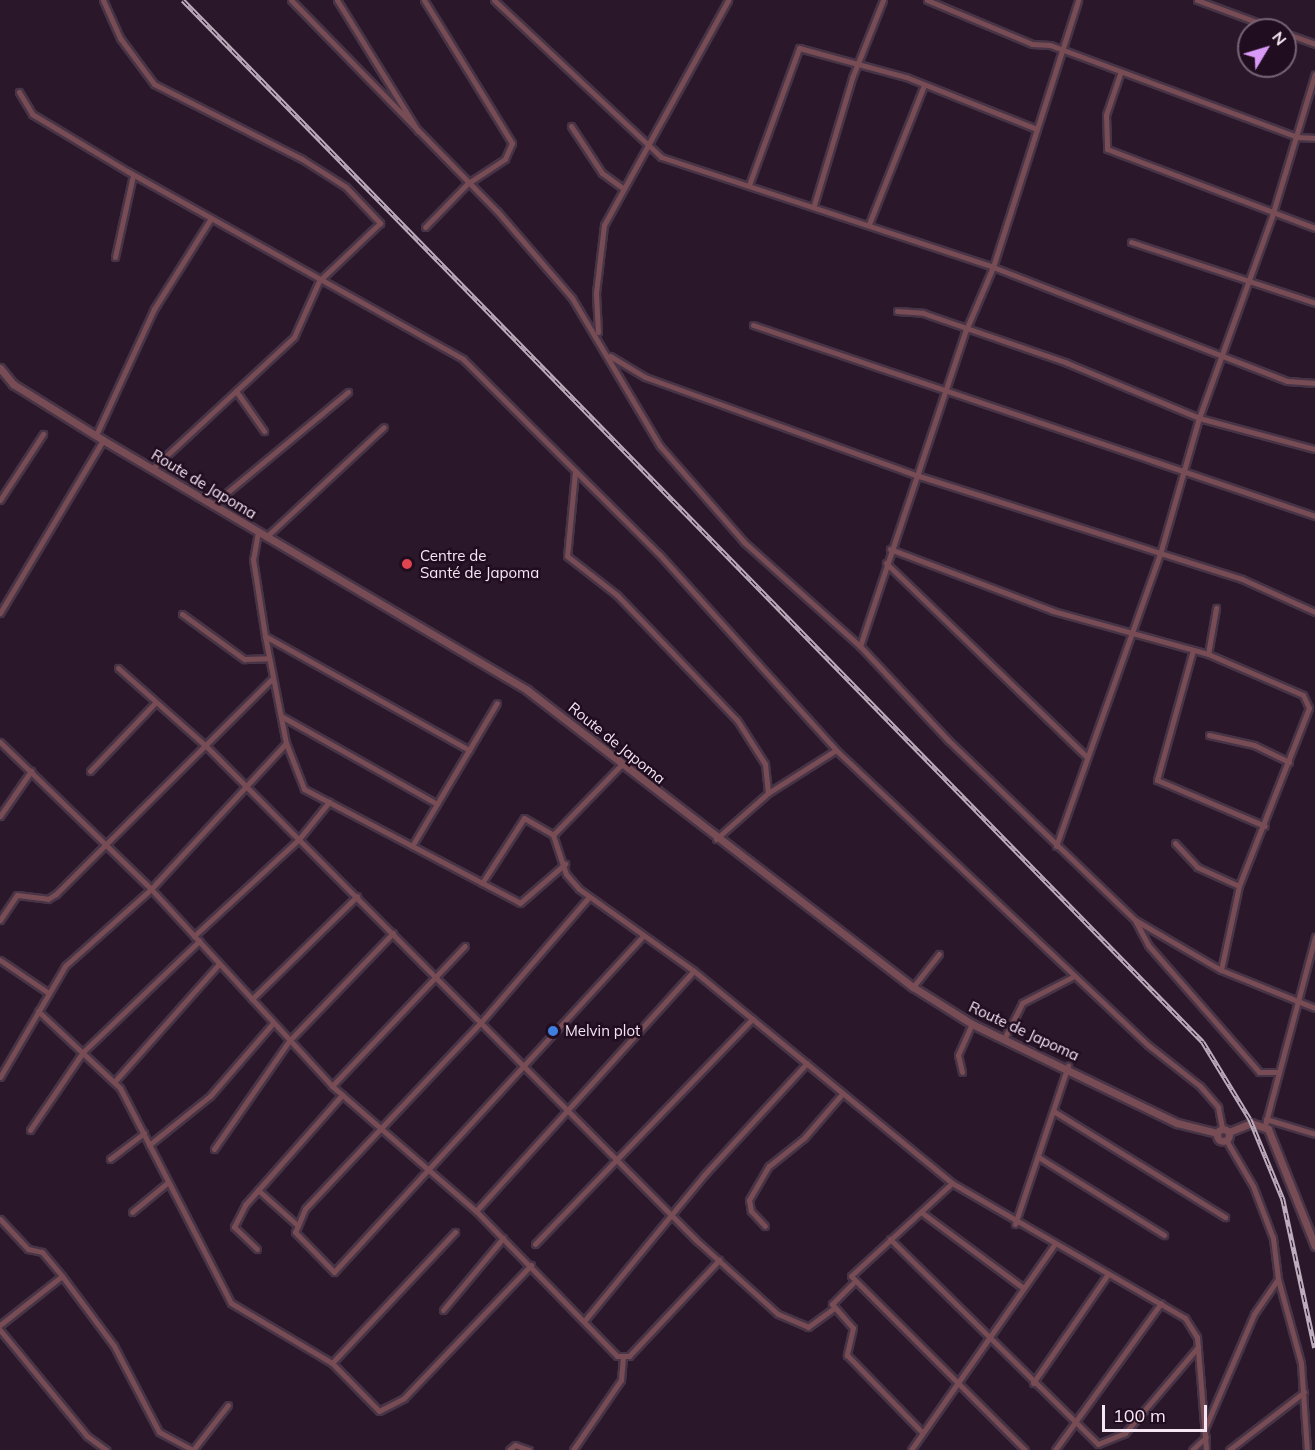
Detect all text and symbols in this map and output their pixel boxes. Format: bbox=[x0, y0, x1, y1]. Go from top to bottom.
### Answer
north arrow bbox=[1237, 18, 1297, 78]
text: N bbox=[1268, 27, 1291, 49]
street label: Route de Japoma bbox=[148, 446, 260, 522]
place label: Centre de Santé de Japoma bbox=[420, 546, 539, 581]
marker: Centre de Santé de Japoma bbox=[398, 555, 416, 573]
street label: Route de Japoma bbox=[565, 698, 669, 788]
street label: Route de Japoma bbox=[966, 998, 1082, 1064]
place label: Melvin plot bbox=[565, 1022, 640, 1040]
marker: Melvin plot bbox=[546, 1024, 560, 1038]
scale bar bbox=[1105, 1393, 1210, 1431]
text: 100 m bbox=[1113, 1404, 1166, 1427]

